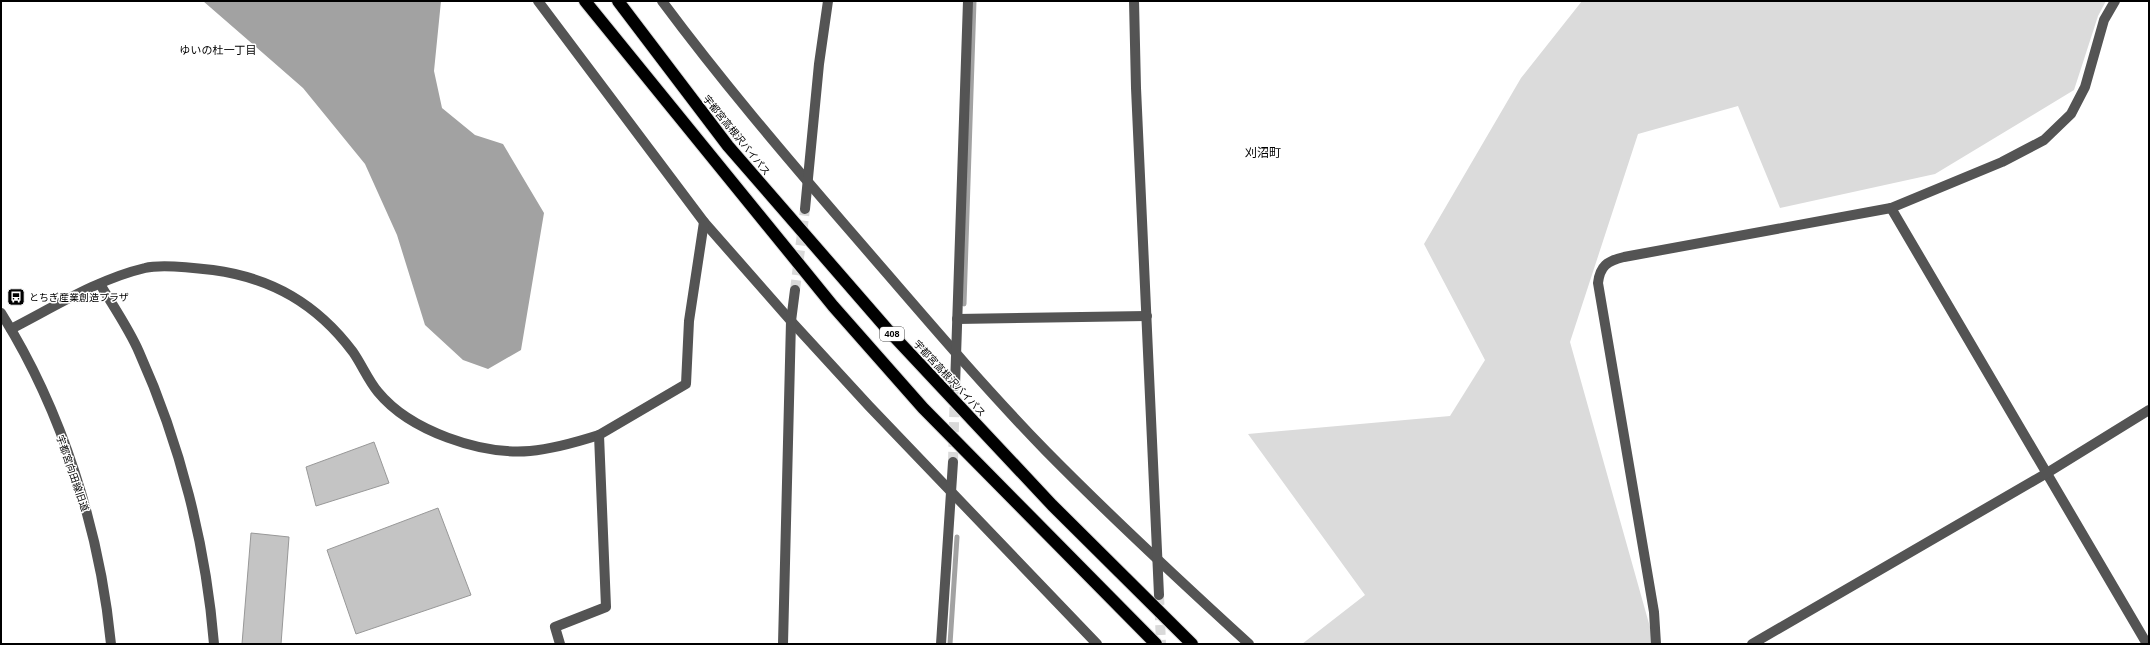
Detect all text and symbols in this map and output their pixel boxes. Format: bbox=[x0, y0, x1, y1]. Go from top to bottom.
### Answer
district label: ゆいの杜一丁目 bbox=[180, 44, 257, 56]
street label: 宇都宮高根沢バイパス bbox=[701, 93, 772, 178]
district label: 刈沼町 bbox=[1245, 146, 1281, 160]
bus stop icon: とちぎ産業創造プラザ bbox=[6, 287, 26, 307]
place label: とちぎ産業創造プラザ bbox=[29, 292, 129, 303]
road number: 408 bbox=[880, 327, 904, 341]
street label: 宇都宮高根沢バイパス bbox=[912, 338, 988, 419]
street label: 宇都宮向田線旧道 bbox=[54, 434, 91, 513]

